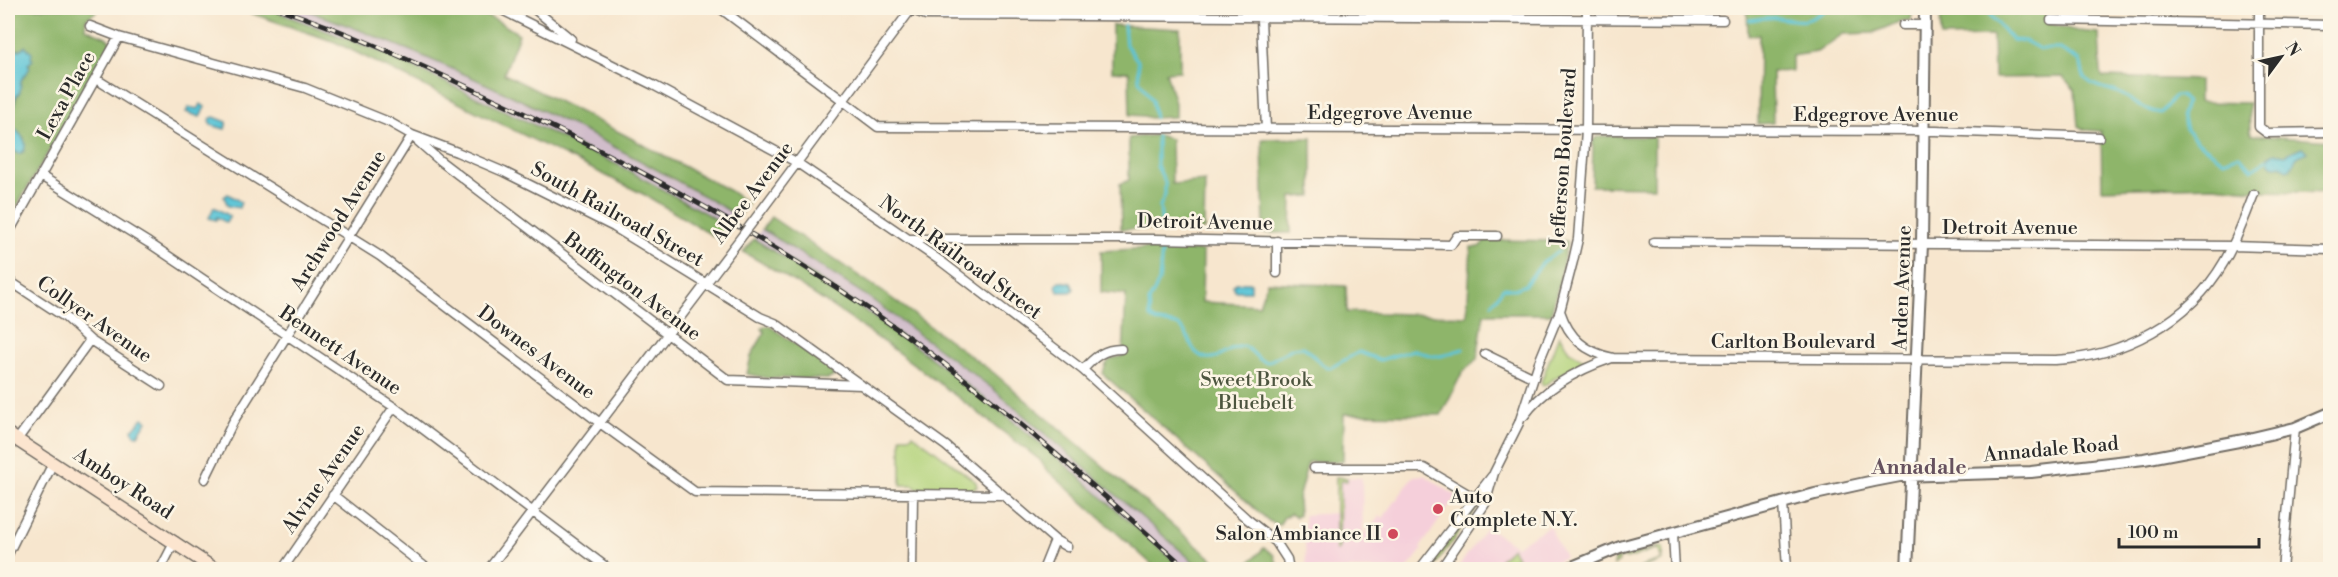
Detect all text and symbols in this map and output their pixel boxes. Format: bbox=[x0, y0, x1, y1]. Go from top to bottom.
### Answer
north arrow bbox=[2251, 27, 2311, 87]
text: N bbox=[2281, 39, 2305, 60]
street label: Lexa Place bbox=[32, 47, 102, 145]
street label: Jefferson Boulevard bbox=[1545, 66, 1583, 248]
street label: Edgegrove Avenue bbox=[1307, 101, 1473, 126]
street label: Edgegrove Avenue bbox=[1793, 103, 1959, 128]
street label: Albee Avenue bbox=[706, 137, 799, 250]
street label: Archwood Avenue bbox=[285, 146, 392, 297]
street label: South Railroad Street bbox=[526, 157, 708, 273]
street label: North Railroad Street bbox=[874, 191, 1046, 325]
street label: Detroit Avenue bbox=[1137, 209, 1273, 237]
street label: Detroit Avenue bbox=[1942, 216, 2078, 241]
street label: Arden Avenue bbox=[1888, 225, 1918, 352]
street label: Buffington Avenue bbox=[557, 227, 706, 347]
street label: Collyer Avenue bbox=[31, 271, 157, 369]
street label: Bennett Avenue bbox=[273, 300, 406, 401]
street label: Downes Avenue bbox=[472, 301, 600, 405]
street label: Carlton Boulevard bbox=[1711, 330, 1876, 355]
park label: Sweet Brook Bluebelt bbox=[1200, 368, 1313, 416]
street label: Alvine Avenue bbox=[276, 419, 371, 540]
street label: Annadale Road bbox=[1981, 432, 2120, 468]
street label: Amboy Road bbox=[68, 442, 178, 526]
district label: Annadale bbox=[1871, 455, 1966, 481]
place label: Auto Complete N.Y. bbox=[1449, 485, 1577, 533]
marker: Auto Complete N.Y. bbox=[1431, 502, 1445, 516]
scale bar bbox=[2119, 511, 2258, 549]
text: 100 m bbox=[2128, 521, 2179, 544]
place label: Salon Ambiance II bbox=[1215, 522, 1381, 547]
marker: Salon Ambiance II bbox=[1386, 527, 1400, 541]

